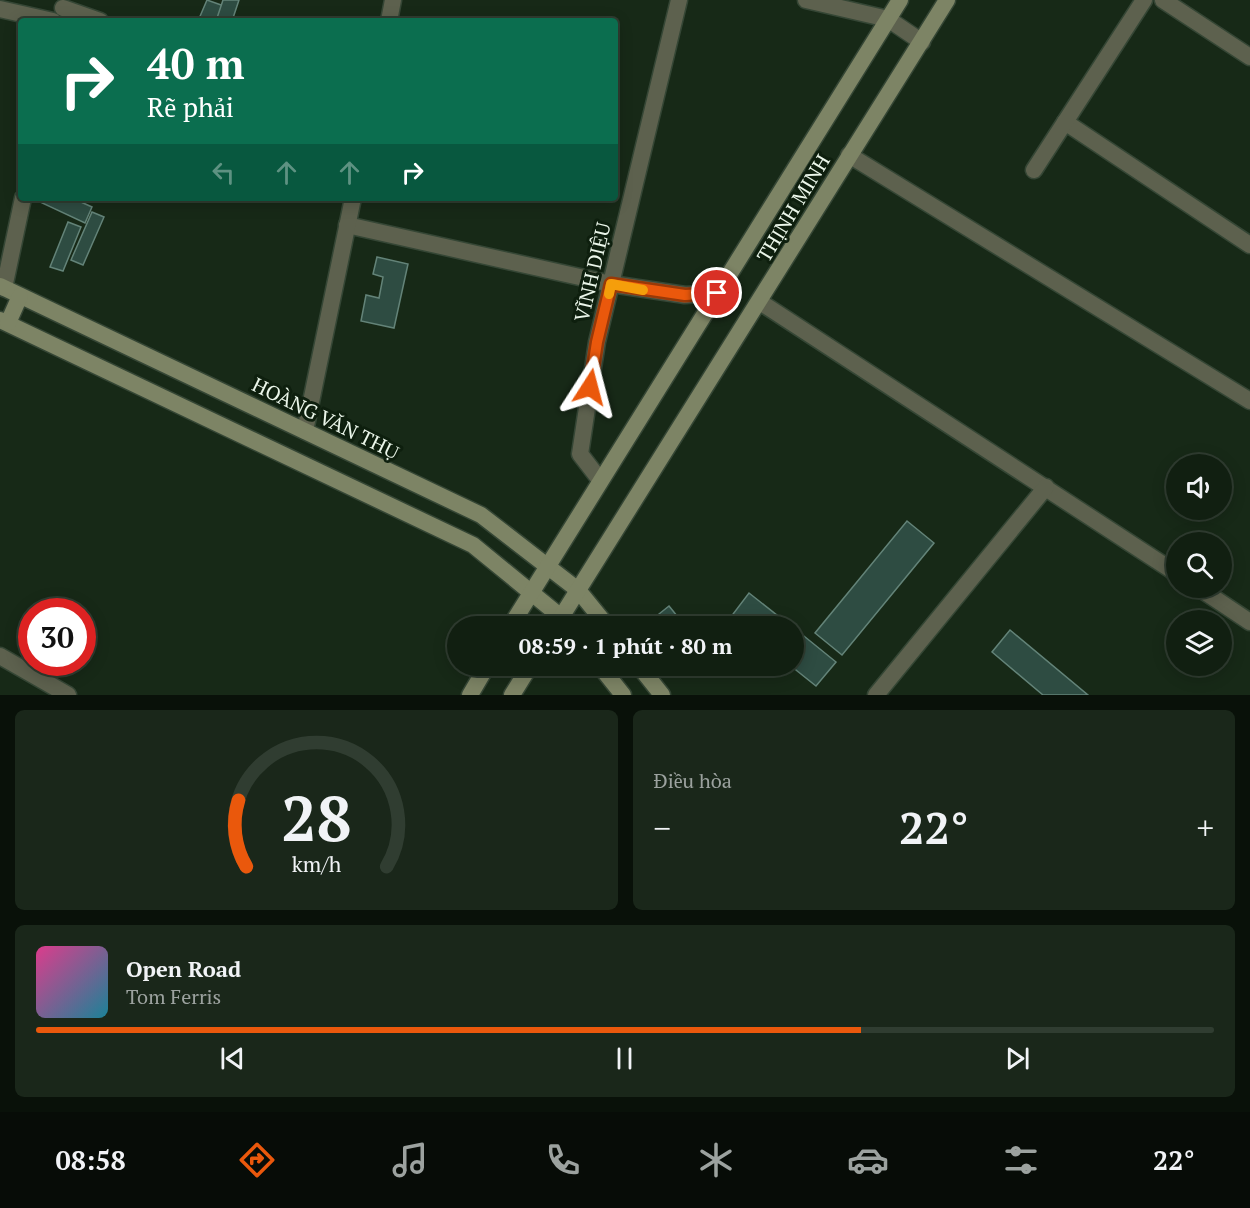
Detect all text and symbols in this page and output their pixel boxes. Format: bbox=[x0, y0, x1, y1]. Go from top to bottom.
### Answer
text: 40 m bbox=[147, 35, 245, 91]
icon: right bbox=[48, 42, 126, 120]
text: Rẽ phải bbox=[147, 89, 234, 125]
street label: THỊNH MINH bbox=[750, 149, 836, 267]
icon: left bbox=[207, 156, 240, 189]
icon: ahead bbox=[270, 156, 303, 189]
icon: ahead bbox=[333, 156, 366, 189]
icon: right bbox=[396, 156, 429, 189]
street label: VĨNH DIỆU bbox=[567, 219, 617, 324]
pin bbox=[691, 267, 742, 318]
icon: arrive bbox=[700, 276, 733, 309]
position arrow bbox=[558, 355, 622, 419]
street label: HOÀNG VĂN THỤ bbox=[248, 371, 405, 466]
map controls bbox=[1166, 454, 1232, 676]
button: sound bbox=[1166, 454, 1232, 520]
button: search bbox=[1166, 532, 1232, 598]
speed limit sign: 30 bbox=[18, 598, 96, 676]
button: layers bbox=[1166, 610, 1232, 676]
text: 08:59 · 1 phút · 80 m bbox=[519, 631, 732, 660]
text: Điều hòa bbox=[654, 767, 732, 794]
text: 28 bbox=[281, 776, 352, 859]
text: 22° bbox=[899, 797, 968, 857]
text: − bbox=[654, 806, 671, 849]
text: + bbox=[1196, 806, 1214, 849]
text: km/h bbox=[291, 850, 341, 878]
text: Open Road bbox=[126, 954, 241, 983]
text: Tom Ferris bbox=[126, 983, 221, 1010]
icon: previous bbox=[216, 1042, 249, 1075]
icon: pause bbox=[608, 1042, 641, 1075]
icon: next bbox=[1001, 1042, 1034, 1075]
icon: directions bbox=[236, 1139, 278, 1181]
icon: music bbox=[389, 1139, 431, 1181]
icon: phone bbox=[542, 1139, 584, 1181]
icon: climate bbox=[695, 1139, 737, 1181]
icon: car bbox=[847, 1139, 889, 1181]
icon: filters bbox=[1000, 1139, 1042, 1181]
text: 08:58 bbox=[55, 1142, 126, 1178]
text: 22° bbox=[1153, 1142, 1195, 1178]

